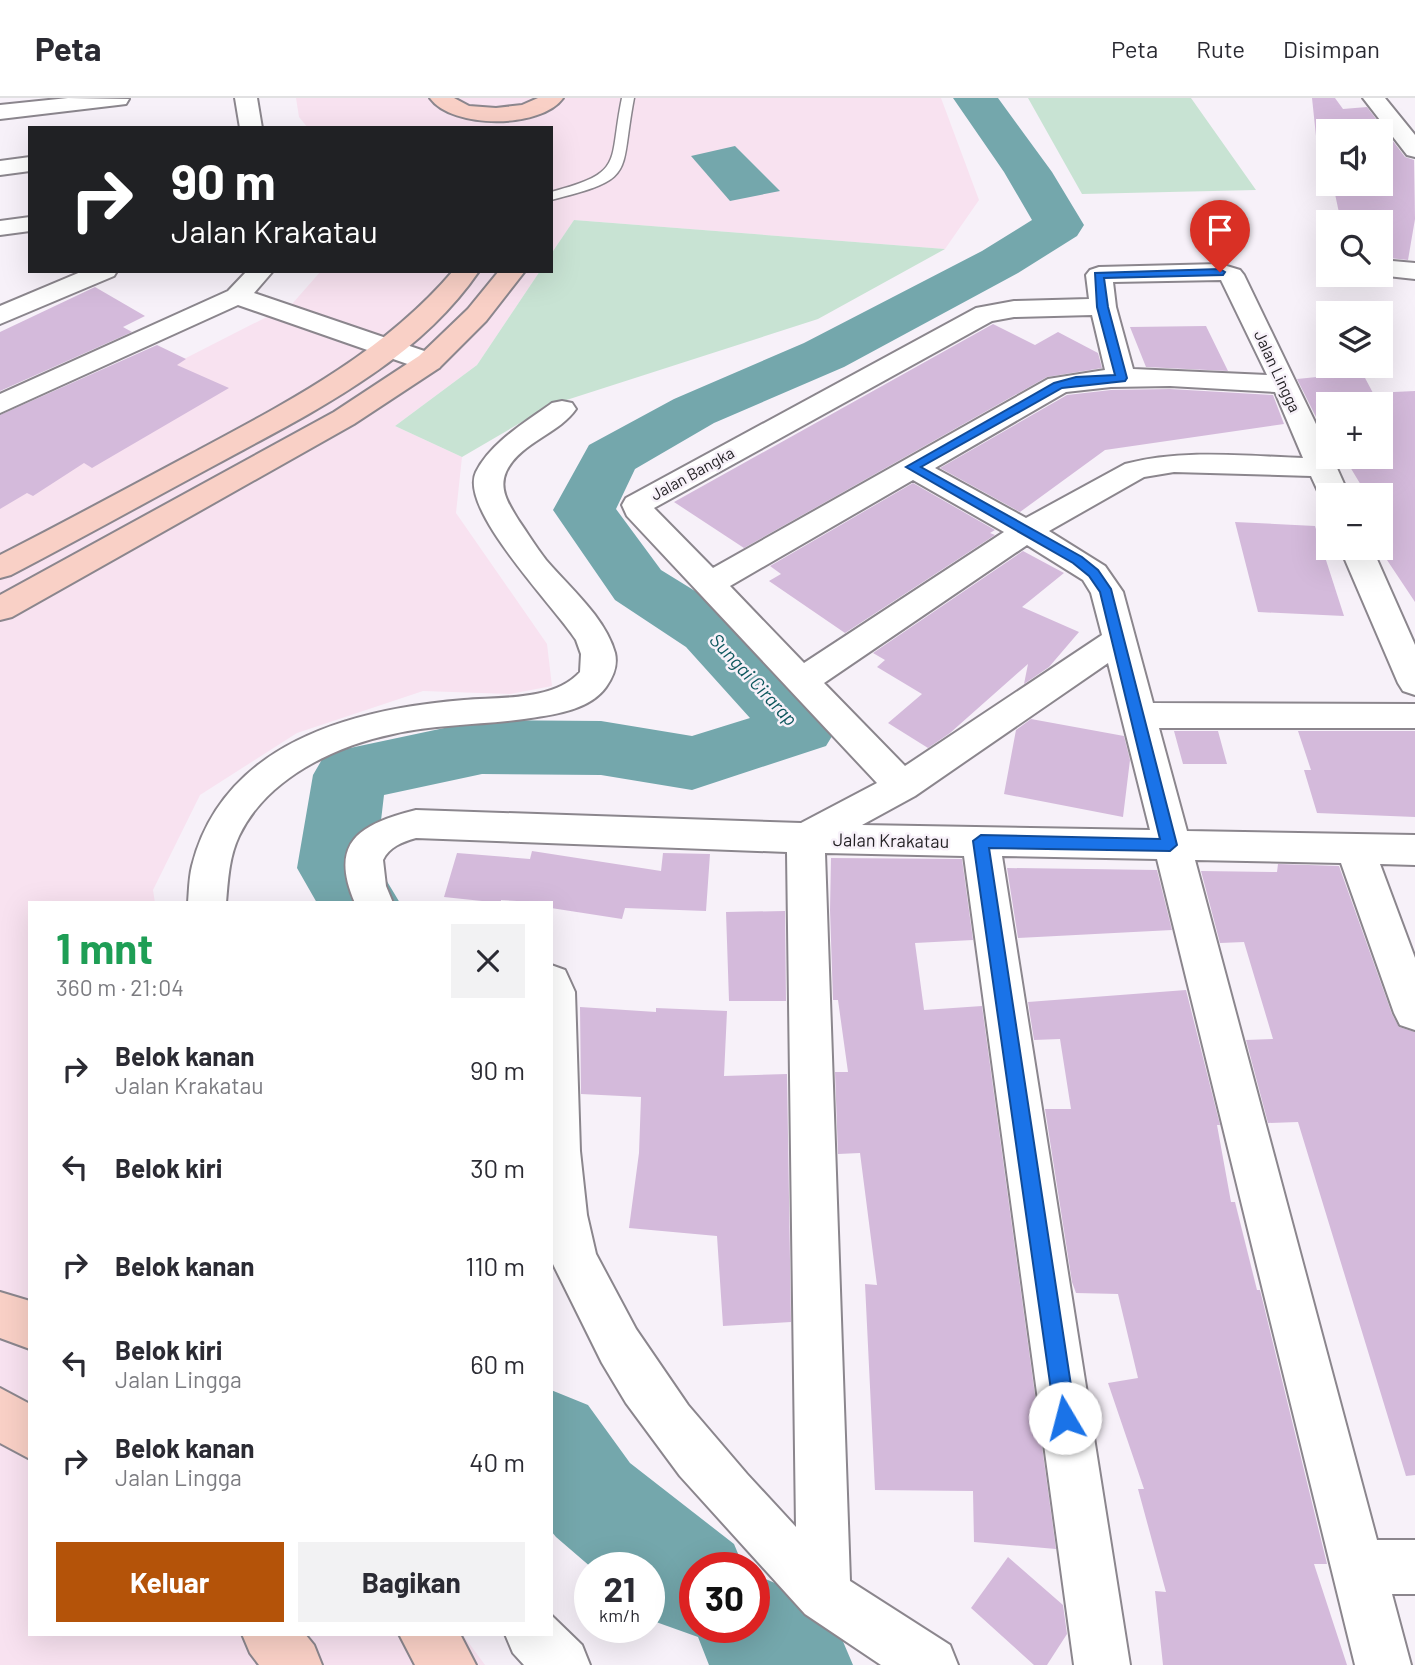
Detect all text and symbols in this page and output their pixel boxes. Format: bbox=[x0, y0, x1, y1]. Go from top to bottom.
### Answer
text: Peta bbox=[35, 28, 101, 68]
text: Peta bbox=[1111, 34, 1158, 63]
text: Rute bbox=[1196, 34, 1245, 63]
text: Disimpan bbox=[1283, 34, 1380, 63]
map controls bbox=[1316, 119, 1393, 560]
button: sound bbox=[1316, 119, 1393, 196]
text: 90 m bbox=[171, 151, 276, 210]
icon: right bbox=[56, 154, 147, 245]
pin bbox=[1190, 200, 1250, 272]
button: search bbox=[1316, 210, 1393, 287]
text: Jalan Krakatau bbox=[171, 211, 378, 249]
icon: arrive bbox=[1201, 211, 1239, 249]
button: layers bbox=[1316, 301, 1393, 378]
street label: Jalan Lingga bbox=[1251, 327, 1305, 415]
button: + bbox=[1316, 392, 1393, 469]
street label: Jalan Bangka bbox=[647, 442, 737, 504]
button: − bbox=[1316, 483, 1393, 560]
water label: Sungai Cirarap bbox=[705, 628, 803, 730]
street label: Jalan Krakatau bbox=[833, 828, 949, 852]
text: 1 mnt bbox=[56, 922, 153, 972]
button: close bbox=[451, 924, 525, 998]
text: 360 m · 21:04 bbox=[56, 973, 184, 1001]
text: Belok kanan bbox=[115, 1040, 254, 1071]
icon: right bbox=[56, 1050, 94, 1088]
text: 90 m bbox=[470, 1054, 525, 1085]
text: Jalan Krakatau bbox=[115, 1071, 264, 1099]
icon: left bbox=[56, 1148, 94, 1186]
text: Belok kiri bbox=[115, 1152, 222, 1183]
text: 30 m bbox=[470, 1152, 525, 1183]
icon: right bbox=[56, 1246, 94, 1284]
text: Belok kanan bbox=[115, 1250, 254, 1281]
text: 110 m bbox=[465, 1250, 525, 1281]
text: Belok kiri bbox=[115, 1334, 222, 1365]
icon: left bbox=[56, 1344, 94, 1382]
text: 60 m bbox=[470, 1348, 525, 1379]
text: Jalan Lingga bbox=[115, 1365, 242, 1393]
position arrow bbox=[1028, 1381, 1102, 1455]
text: Belok kanan bbox=[115, 1432, 254, 1463]
icon: right bbox=[56, 1442, 94, 1480]
text: 40 m bbox=[469, 1446, 525, 1477]
text: Jalan Lingga bbox=[115, 1463, 242, 1491]
button: Keluar bbox=[56, 1542, 284, 1622]
button: Bagikan bbox=[298, 1542, 525, 1622]
speed limit sign: 30 bbox=[679, 1552, 770, 1643]
text: 21 bbox=[604, 1567, 635, 1609]
text: km/h bbox=[599, 1604, 640, 1626]

